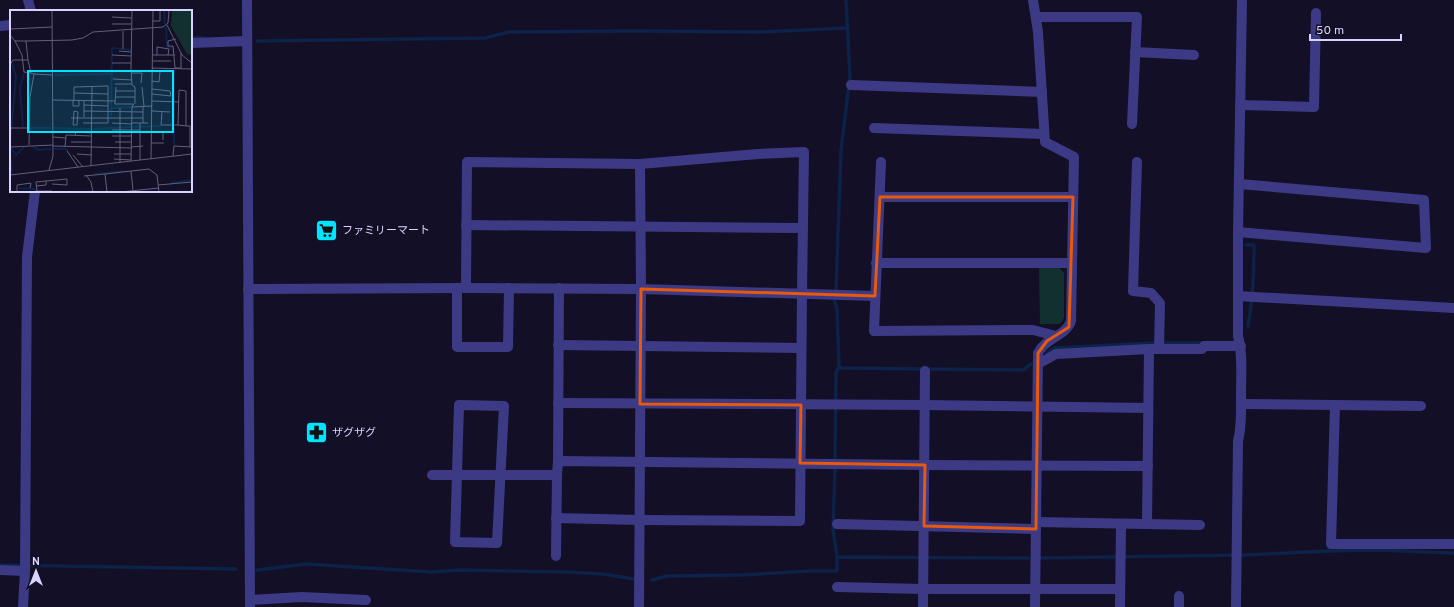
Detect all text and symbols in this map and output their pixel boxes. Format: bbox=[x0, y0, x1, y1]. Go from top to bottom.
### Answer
inset map bbox=[10, 10, 192, 192]
scale bar bbox=[1310, 16, 1401, 42]
text: 50 m bbox=[1316, 23, 1344, 39]
supermarket icon: ファミリーマート bbox=[313, 217, 339, 243]
place label: ファミリーマート bbox=[342, 224, 430, 238]
pharmacy icon: ザグザグ bbox=[304, 419, 330, 445]
place label: ザグザグ bbox=[332, 426, 376, 440]
north arrow bbox=[16, 551, 56, 591]
text: N bbox=[32, 555, 40, 569]

